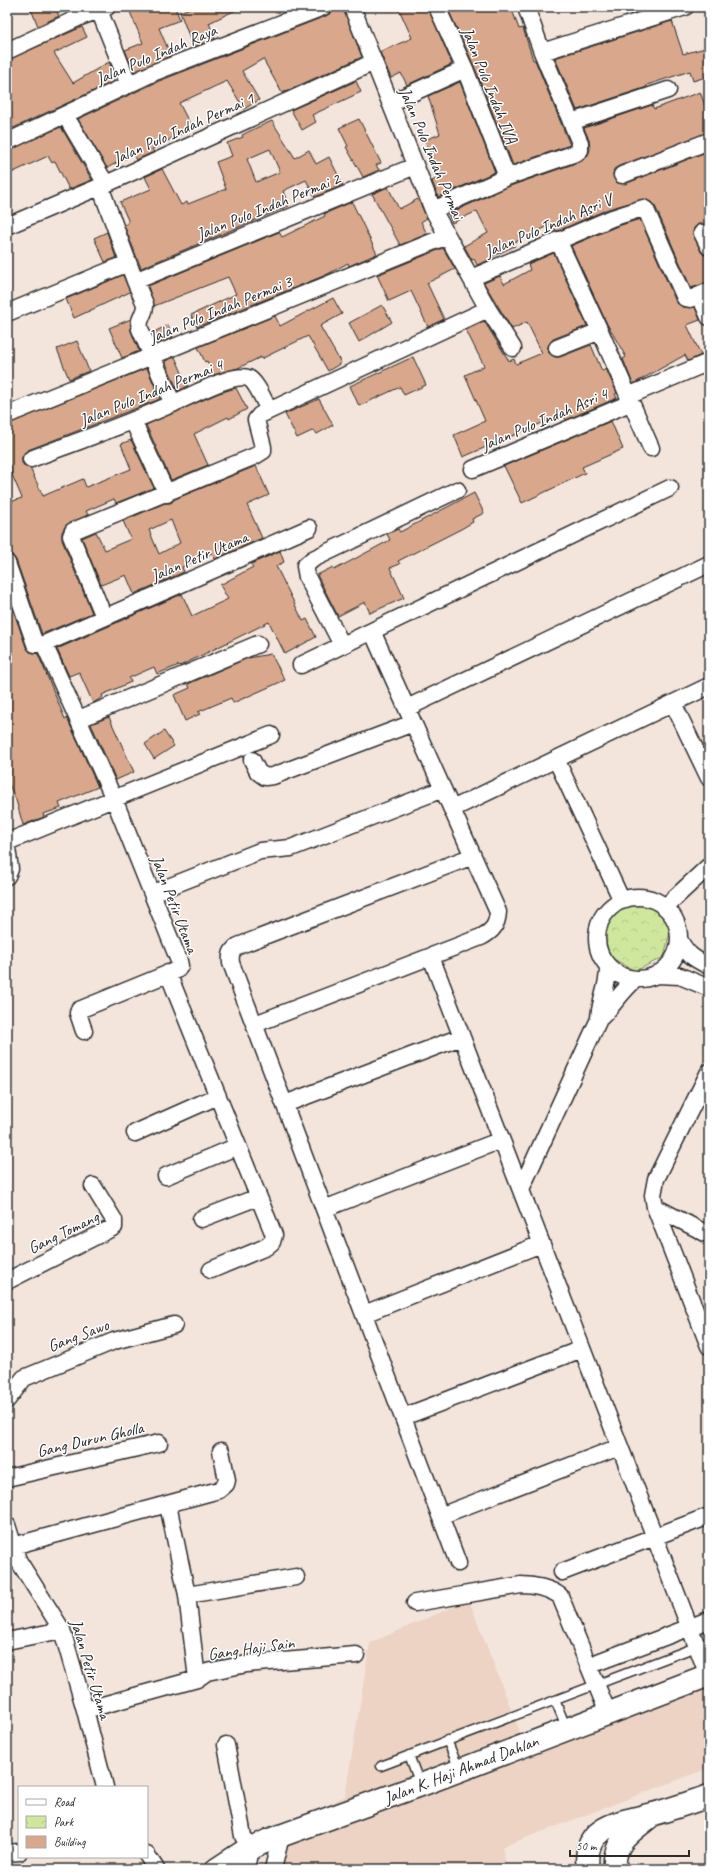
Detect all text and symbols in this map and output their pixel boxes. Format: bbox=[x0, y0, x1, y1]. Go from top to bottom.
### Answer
street label: Jalan Pulo Indah Raya bbox=[92, 19, 221, 90]
street label: Jalan Pulo Indah IVA bbox=[456, 23, 523, 147]
street label: Jalan Pulo Indah Permai bbox=[394, 83, 469, 224]
street label: Jalan Pulo Indah Permai 1 bbox=[108, 87, 258, 169]
street label: Jalan Pulo Indah Permai 2 bbox=[193, 168, 344, 245]
street label: Jalan Pulo Indah Asri V bbox=[480, 188, 618, 262]
street label: Jalan Pulo Indah Permai 3 bbox=[145, 271, 296, 348]
street label: Jalan Pulo Indah Permai 4 bbox=[76, 353, 228, 431]
street label: Jalan Pulo Indah Asri 4 bbox=[477, 382, 613, 456]
street label: Jalan Petir Utama bbox=[147, 526, 253, 587]
street label: Jalan Petir Utama bbox=[146, 851, 204, 958]
street label: Gang Tomang bbox=[24, 1205, 104, 1259]
street label: Gang Sawo bbox=[45, 1314, 112, 1357]
street label: Gang Durun Gholla bbox=[35, 1417, 147, 1462]
street label: Jalan Petir Utama bbox=[65, 1616, 116, 1724]
street label: Gang Haji Sain bbox=[207, 1632, 297, 1665]
street label: Jalan K. Haji Ahmad Dahlan bbox=[380, 1730, 542, 1809]
legend bbox=[18, 1786, 148, 1858]
text: Road bbox=[54, 1794, 76, 1810]
text: Park bbox=[54, 1814, 75, 1830]
scale bar bbox=[570, 1832, 689, 1858]
text: Building bbox=[54, 1834, 86, 1850]
text: 50 m bbox=[576, 1838, 598, 1854]

